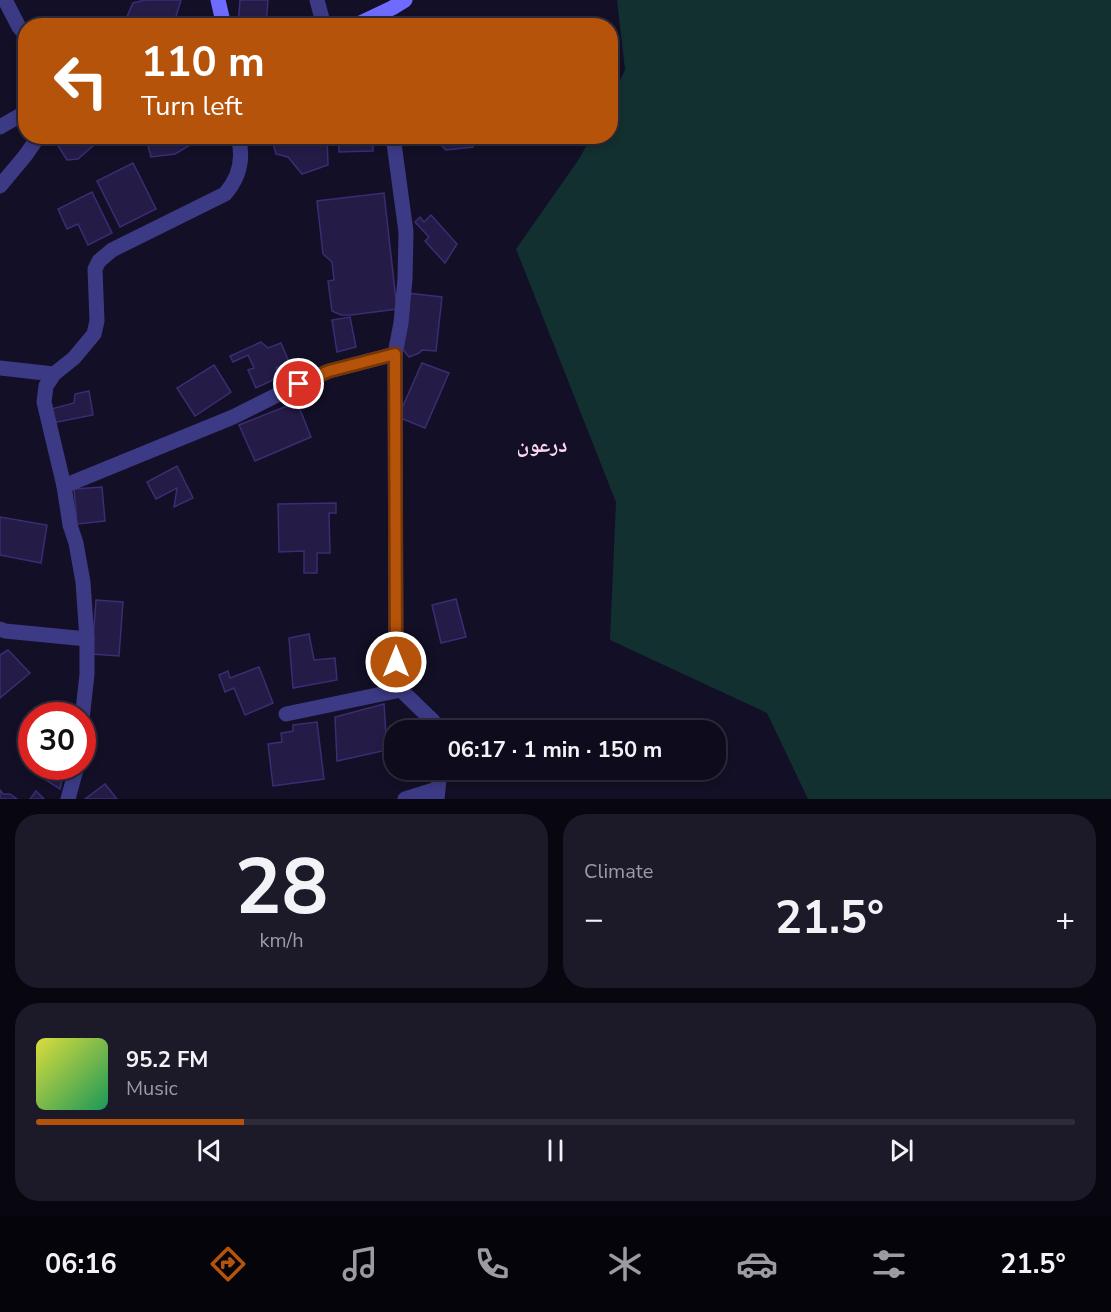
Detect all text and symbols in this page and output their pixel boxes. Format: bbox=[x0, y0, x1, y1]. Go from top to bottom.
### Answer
text: 110 m bbox=[141, 34, 265, 91]
icon: left bbox=[42, 42, 120, 120]
text: Turn left bbox=[141, 88, 242, 125]
pin bbox=[273, 358, 324, 409]
icon: arrive bbox=[282, 367, 315, 400]
district label: درعون bbox=[517, 431, 567, 459]
position arrow bbox=[364, 630, 428, 694]
speed limit sign: 30 bbox=[18, 702, 96, 780]
text: 06:17 · 1 min · 150 m bbox=[448, 735, 662, 765]
text: 28 bbox=[235, 834, 328, 941]
text: Climate bbox=[584, 858, 653, 885]
text: 21.5° bbox=[775, 888, 884, 949]
text: − bbox=[584, 897, 604, 942]
text: + bbox=[1055, 897, 1075, 942]
text: km/h bbox=[259, 927, 304, 954]
text: 95.2 FM bbox=[126, 1045, 208, 1075]
text: Music bbox=[126, 1075, 178, 1102]
icon: previous bbox=[193, 1134, 226, 1167]
icon: pause bbox=[539, 1134, 572, 1167]
icon: next bbox=[885, 1134, 918, 1167]
icon: directions bbox=[207, 1243, 249, 1285]
icon: music bbox=[339, 1243, 381, 1285]
icon: phone bbox=[471, 1243, 513, 1285]
icon: climate bbox=[604, 1243, 646, 1285]
icon: car bbox=[736, 1243, 778, 1285]
icon: filters bbox=[868, 1243, 910, 1285]
text: 06:16 bbox=[45, 1246, 117, 1283]
text: 21.5° bbox=[1000, 1246, 1066, 1283]

